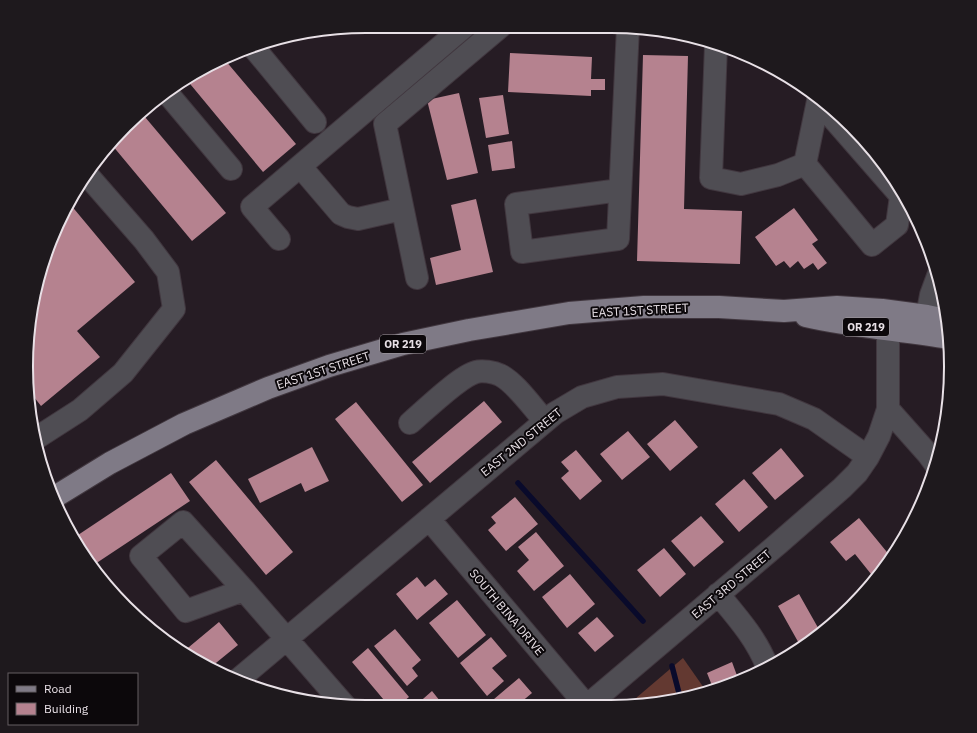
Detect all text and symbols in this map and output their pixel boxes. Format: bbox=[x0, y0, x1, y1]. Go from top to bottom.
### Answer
street label: EAST 1ST STREET bbox=[591, 300, 689, 320]
road number: OR 219 bbox=[843, 318, 889, 336]
road number: OR 219 bbox=[380, 335, 426, 353]
street label: EAST 1ST STREET bbox=[274, 348, 372, 392]
street label: EAST 2ND STREET bbox=[477, 405, 565, 479]
street label: EAST 3RD STREET bbox=[688, 546, 774, 622]
street label: SOUTH BINA DRIVE bbox=[466, 566, 548, 658]
legend bbox=[8, 673, 138, 725]
text: Road bbox=[44, 681, 72, 696]
text: Building bbox=[44, 701, 89, 716]

